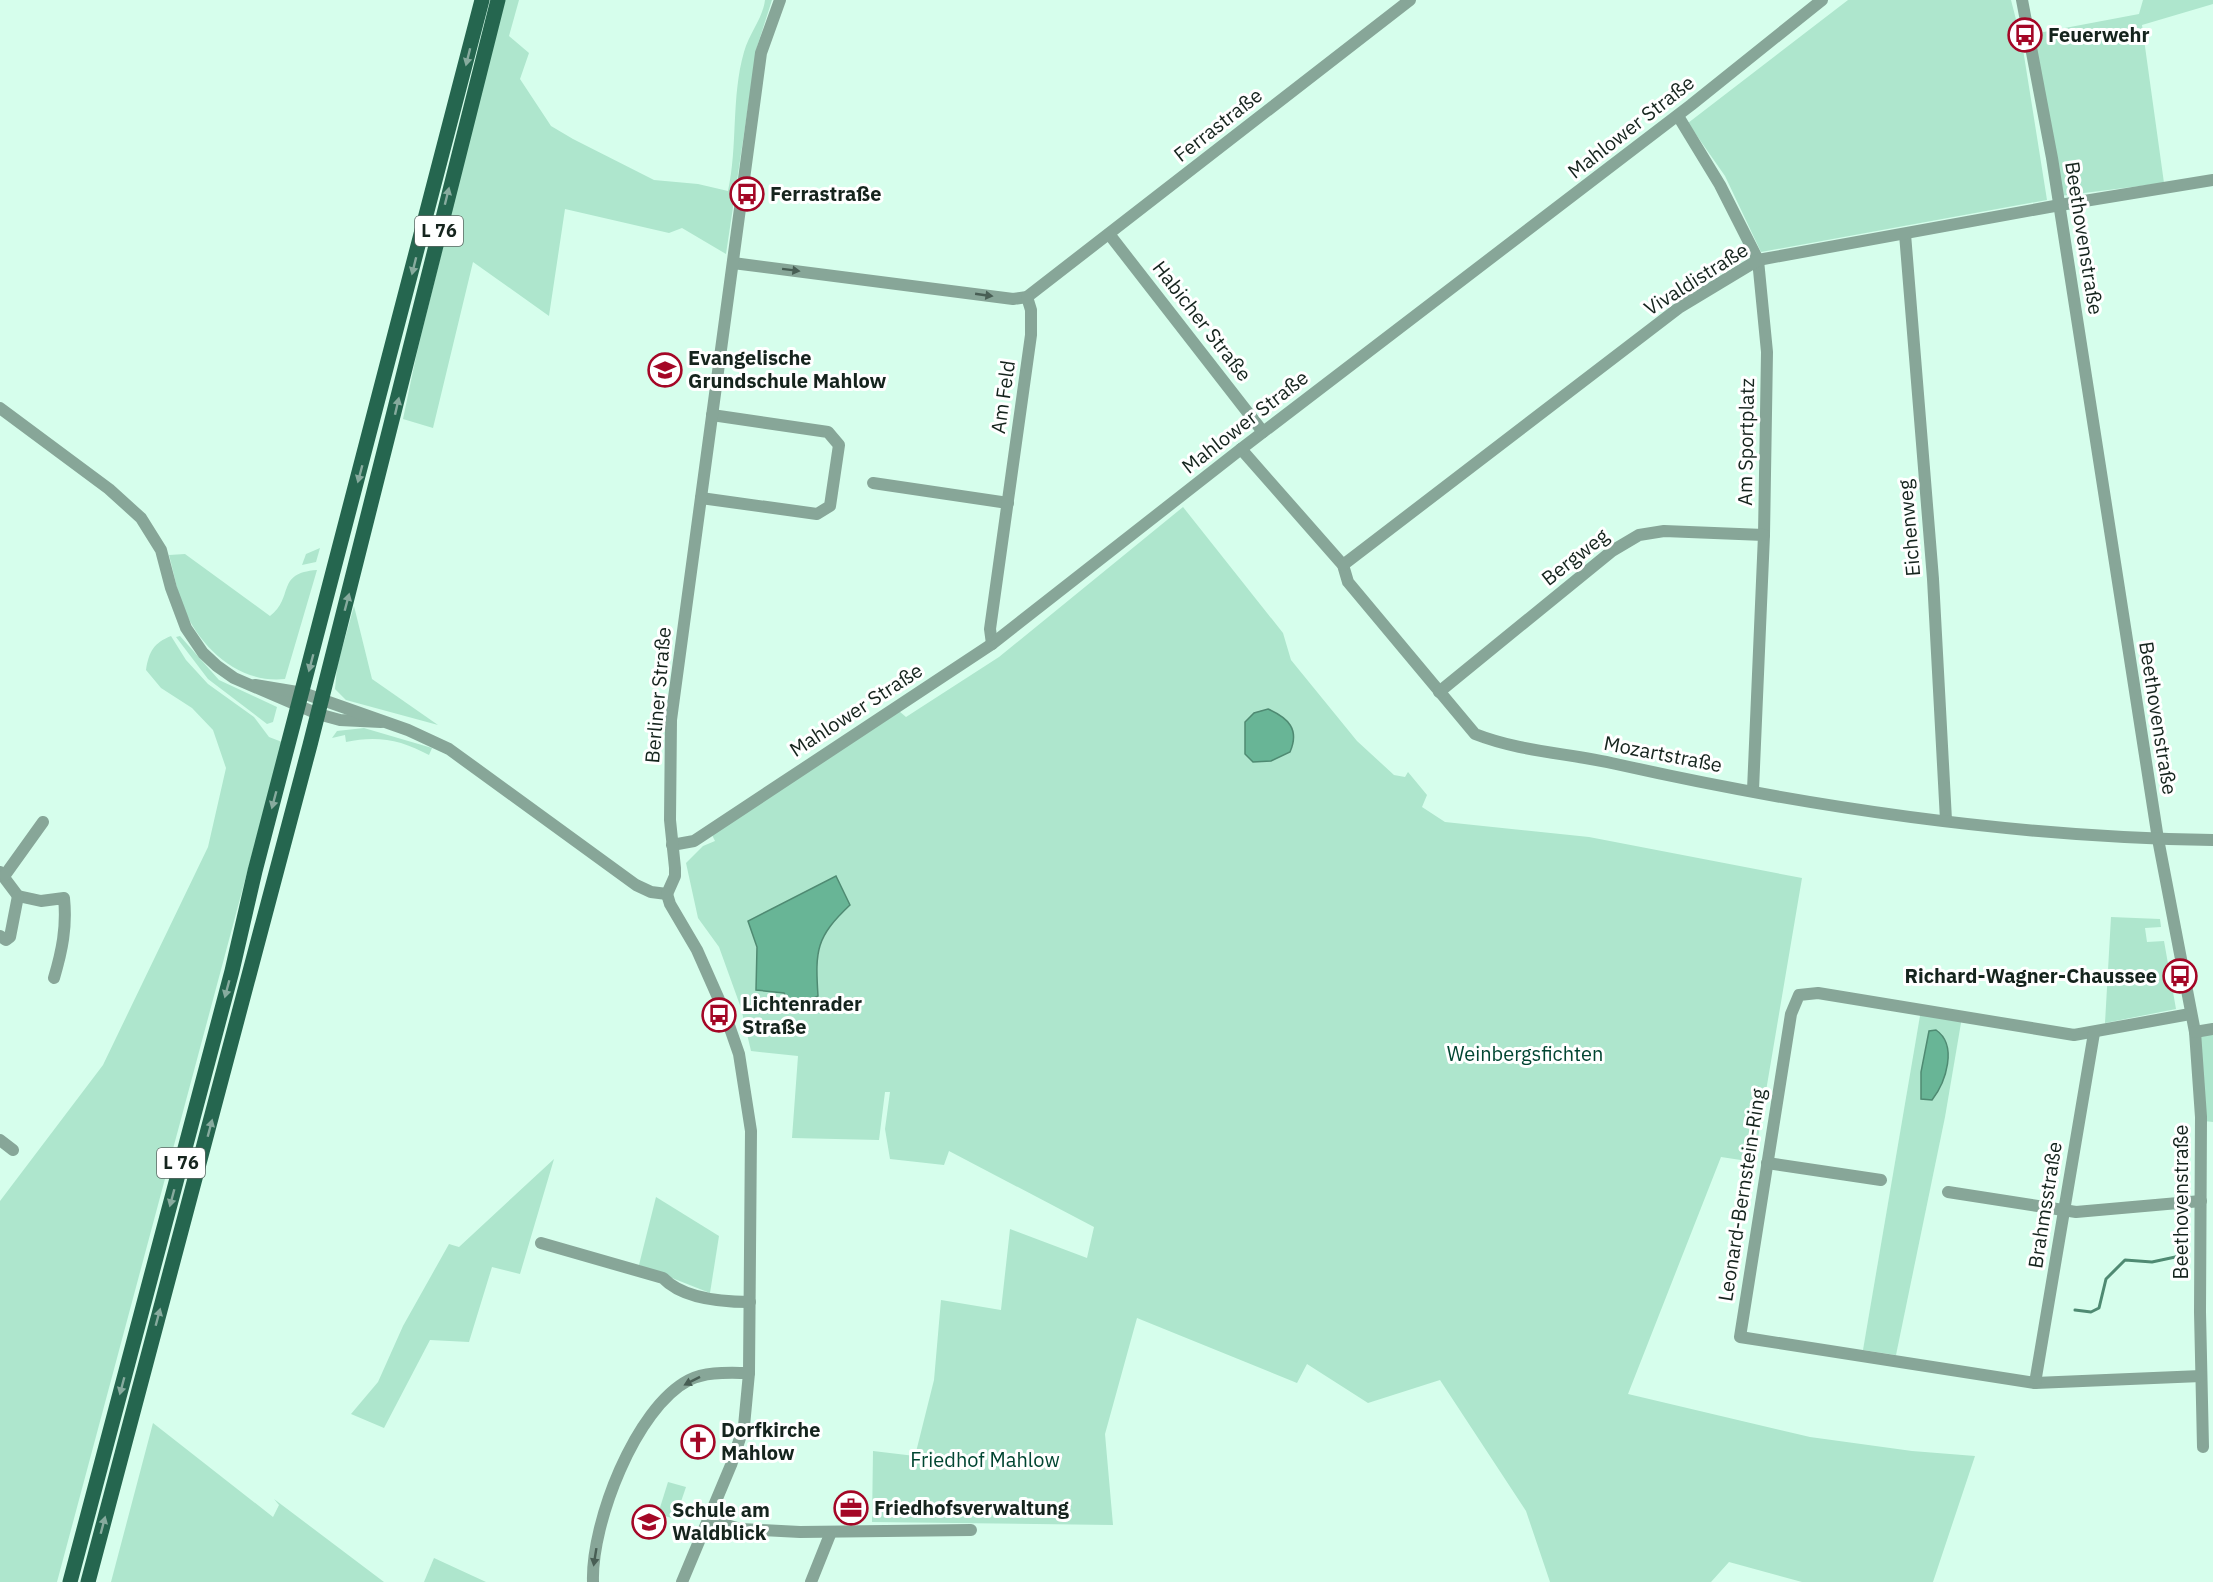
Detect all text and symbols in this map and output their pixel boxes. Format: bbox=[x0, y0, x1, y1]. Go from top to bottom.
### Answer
bus stop icon: Feuerwehr bbox=[2007, 17, 2043, 53]
place label: Feuerwehr bbox=[2048, 21, 2150, 48]
one-way arrow bbox=[462, 47, 472, 66]
street label: Mahlower Straße bbox=[1562, 69, 1699, 184]
street label: Ferrastraße bbox=[1168, 82, 1267, 168]
street label: Beethovenstraße bbox=[2059, 159, 2110, 316]
bus stop icon: Ferrastraße bbox=[729, 176, 765, 212]
place label: Ferrastraße bbox=[770, 180, 882, 207]
one-way arrow bbox=[443, 186, 453, 205]
road number: L 76 bbox=[415, 216, 463, 246]
street label: Vivaldistraße bbox=[1639, 236, 1753, 321]
street label: Habicher Straße bbox=[1147, 255, 1258, 387]
one-way arrow bbox=[409, 257, 418, 275]
one-way arrow bbox=[781, 265, 800, 275]
one-way arrow bbox=[975, 291, 994, 300]
place label: Evangelische Grundschule Mahlow bbox=[688, 344, 887, 394]
school or university icon: Evangelische Grundschule Mahlow bbox=[647, 352, 683, 388]
street label: Am Feld bbox=[984, 359, 1021, 435]
street label: Mahlower Straße bbox=[1176, 364, 1313, 479]
street label: Am Sportplatz bbox=[1731, 378, 1760, 506]
one-way arrow bbox=[393, 397, 403, 415]
one-way arrow bbox=[354, 465, 364, 483]
street label: Eichenweg bbox=[1891, 478, 1926, 578]
street label: Bergweg bbox=[1536, 522, 1614, 591]
one-way arrow bbox=[342, 592, 352, 611]
street label: Berliner Straße bbox=[638, 626, 677, 764]
street label: Beethovenstraße bbox=[2133, 639, 2184, 796]
one-way arrow bbox=[305, 654, 315, 672]
street label: Mahlower Straße bbox=[784, 656, 927, 763]
street label: Mozartstraße bbox=[1602, 729, 1725, 778]
one-way arrow bbox=[268, 791, 278, 809]
bus stop icon: Richard-Wagner-Chaussee bbox=[2162, 958, 2198, 994]
place label: Richard-Wagner-Chaussee bbox=[1905, 962, 2157, 989]
one-way arrow bbox=[222, 980, 232, 998]
place label: Lichtenrader Straße bbox=[742, 990, 862, 1040]
bus stop icon: Lichtenrader Straße bbox=[701, 997, 737, 1033]
park label: Weinbergsfichten bbox=[1447, 1040, 1603, 1067]
street label: Leonard-Bernstein-Ring bbox=[1711, 1086, 1772, 1303]
one-way arrow bbox=[206, 1119, 215, 1137]
street label: Beethovenstraße bbox=[2167, 1125, 2194, 1279]
street label: Brahmsstraße bbox=[2021, 1140, 2068, 1270]
road number: L 76 bbox=[157, 1148, 205, 1178]
one-way arrow bbox=[167, 1189, 176, 1207]
one-way arrow bbox=[154, 1307, 164, 1326]
one-way arrow bbox=[683, 1376, 700, 1385]
one-way arrow bbox=[116, 1377, 126, 1396]
place label: Dorfkirche Mahlow bbox=[721, 1416, 820, 1466]
church icon: Dorfkirche Mahlow bbox=[680, 1424, 716, 1460]
park label: Friedhof Mahlow bbox=[910, 1446, 1060, 1473]
office icon: Friedhofsverwaltung bbox=[833, 1490, 869, 1526]
place label: Friedhofsverwaltung bbox=[874, 1494, 1070, 1521]
place label: Schule am Waldblick bbox=[672, 1496, 770, 1546]
school or university icon: Schule am Waldblick bbox=[631, 1504, 667, 1540]
one-way arrow bbox=[99, 1516, 109, 1535]
one-way arrow bbox=[590, 1548, 599, 1567]

